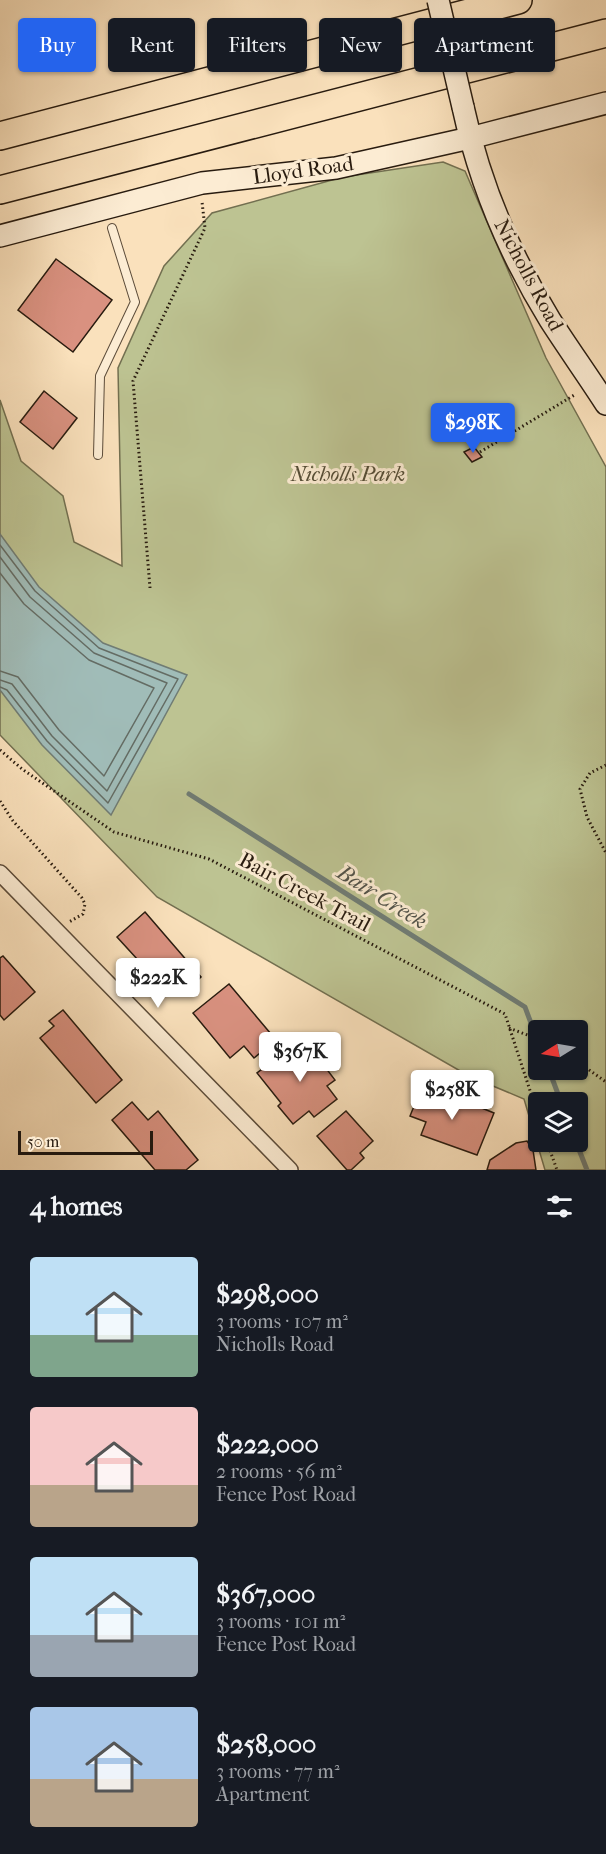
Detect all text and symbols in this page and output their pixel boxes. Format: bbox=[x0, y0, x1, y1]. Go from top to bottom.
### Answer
chip: Buy bbox=[18, 18, 96, 72]
chip: Rent bbox=[108, 18, 195, 72]
chip: Filters bbox=[207, 18, 307, 72]
chip: New bbox=[319, 18, 402, 72]
chip: Apartment bbox=[414, 18, 555, 72]
street label: Lloyd Road bbox=[251, 151, 355, 189]
street label: Nicholls Road bbox=[489, 215, 569, 336]
pin: $298K bbox=[431, 403, 515, 454]
text: $298K bbox=[445, 411, 501, 434]
park label: Nicholls Park bbox=[290, 462, 405, 486]
street label: Bair Creek Trail bbox=[235, 847, 375, 937]
water label: Bair Creek bbox=[331, 859, 432, 935]
pin: $222K bbox=[116, 958, 200, 1009]
text: $222K bbox=[130, 966, 186, 989]
north arrow bbox=[528, 1020, 588, 1080]
map controls bbox=[528, 1020, 588, 1152]
pin: $367K bbox=[258, 1032, 342, 1083]
text: $367K bbox=[273, 1040, 327, 1063]
pin: $258K bbox=[410, 1070, 494, 1121]
text: $258K bbox=[425, 1078, 479, 1101]
button: layers bbox=[528, 1092, 588, 1152]
scale bar bbox=[18, 1128, 153, 1156]
text: 50 m bbox=[27, 1132, 59, 1151]
icon: filters bbox=[543, 1190, 576, 1223]
text: 4 homes bbox=[30, 1191, 122, 1222]
text: $298,000 bbox=[216, 1279, 319, 1310]
icon: home bbox=[78, 1281, 150, 1353]
text: 3 rooms · 107 m² bbox=[216, 1310, 348, 1333]
text: Nicholls Road bbox=[216, 1333, 334, 1356]
text: $222,000 bbox=[216, 1429, 319, 1460]
icon: home bbox=[78, 1431, 150, 1503]
text: 2 rooms · 56 m² bbox=[216, 1460, 342, 1483]
text: Fence Post Road bbox=[216, 1483, 356, 1506]
text: $367,000 bbox=[216, 1579, 315, 1610]
icon: home bbox=[78, 1581, 150, 1653]
text: 3 rooms · 101 m² bbox=[216, 1610, 345, 1633]
text: Fence Post Road bbox=[216, 1633, 356, 1656]
text: $258,000 bbox=[216, 1729, 316, 1760]
icon: home bbox=[78, 1731, 150, 1803]
text: 3 rooms · 77 m² bbox=[216, 1760, 340, 1783]
text: Apartment bbox=[216, 1783, 310, 1806]

